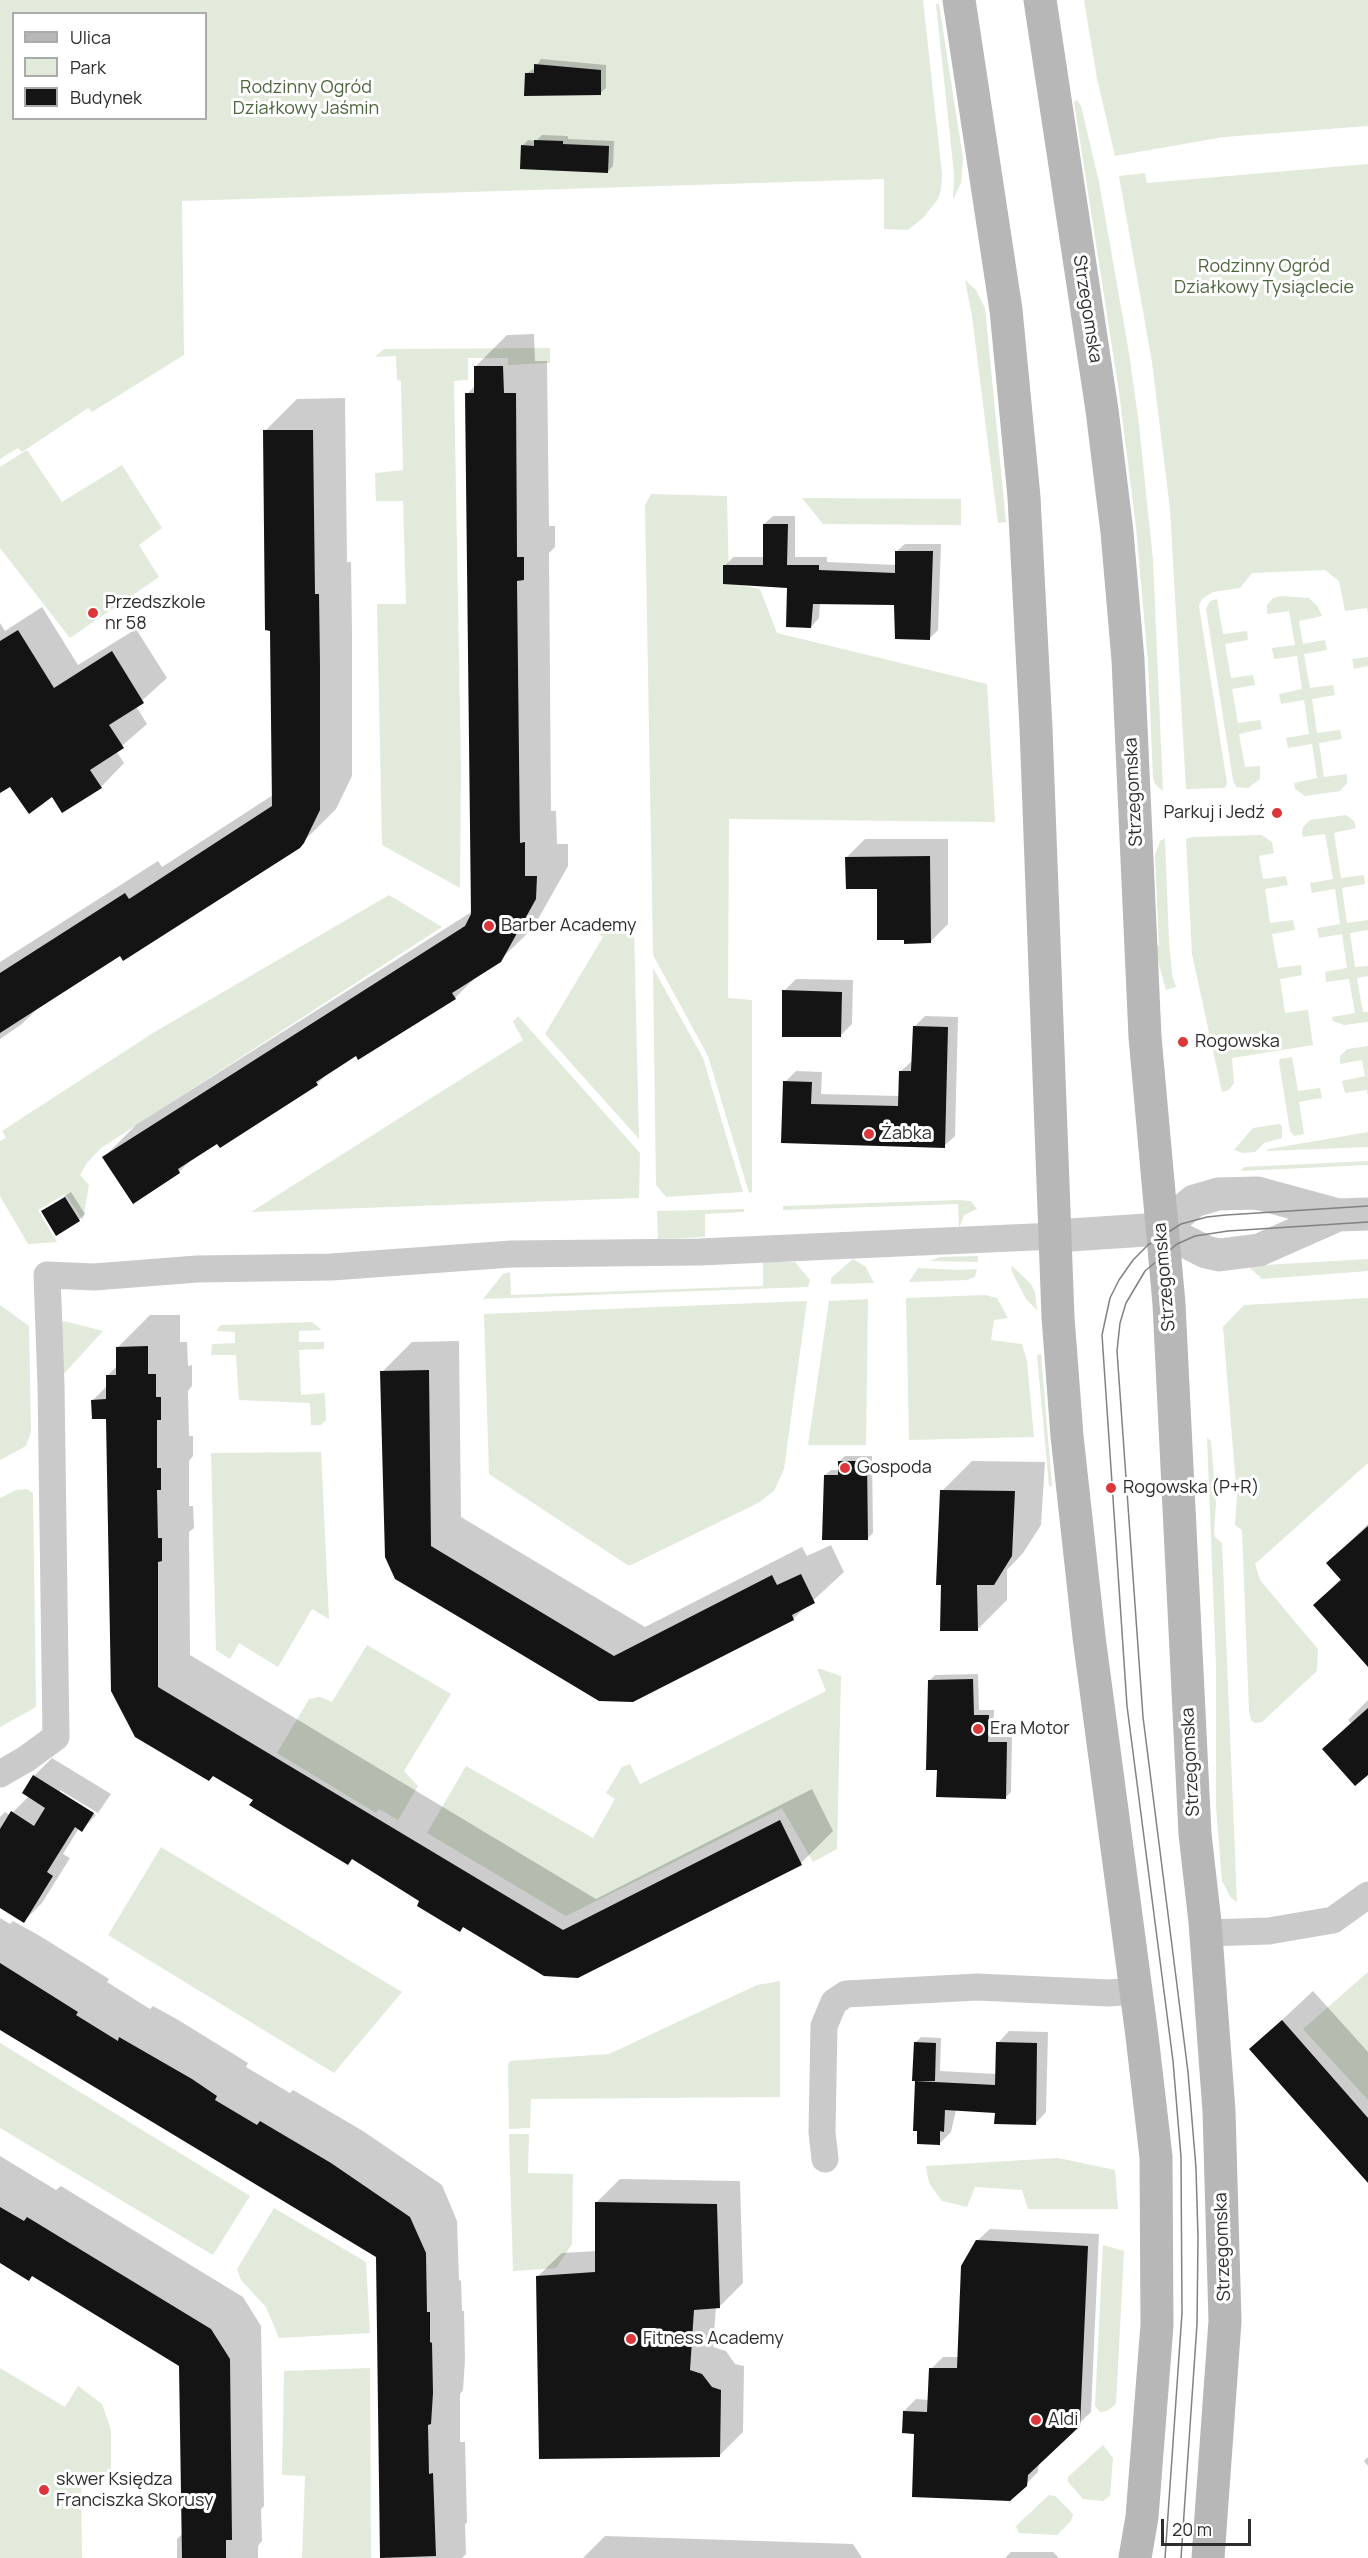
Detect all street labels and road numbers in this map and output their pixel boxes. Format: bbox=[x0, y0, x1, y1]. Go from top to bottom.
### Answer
street label: Strzegomska bbox=[1068, 253, 1106, 365]
street label: Strzegomska bbox=[1120, 737, 1148, 847]
street label: Strzegomska bbox=[1149, 1222, 1181, 1332]
street label: Strzegomska bbox=[1177, 1707, 1205, 1817]
street label: Strzegomska bbox=[1210, 2192, 1236, 2302]

